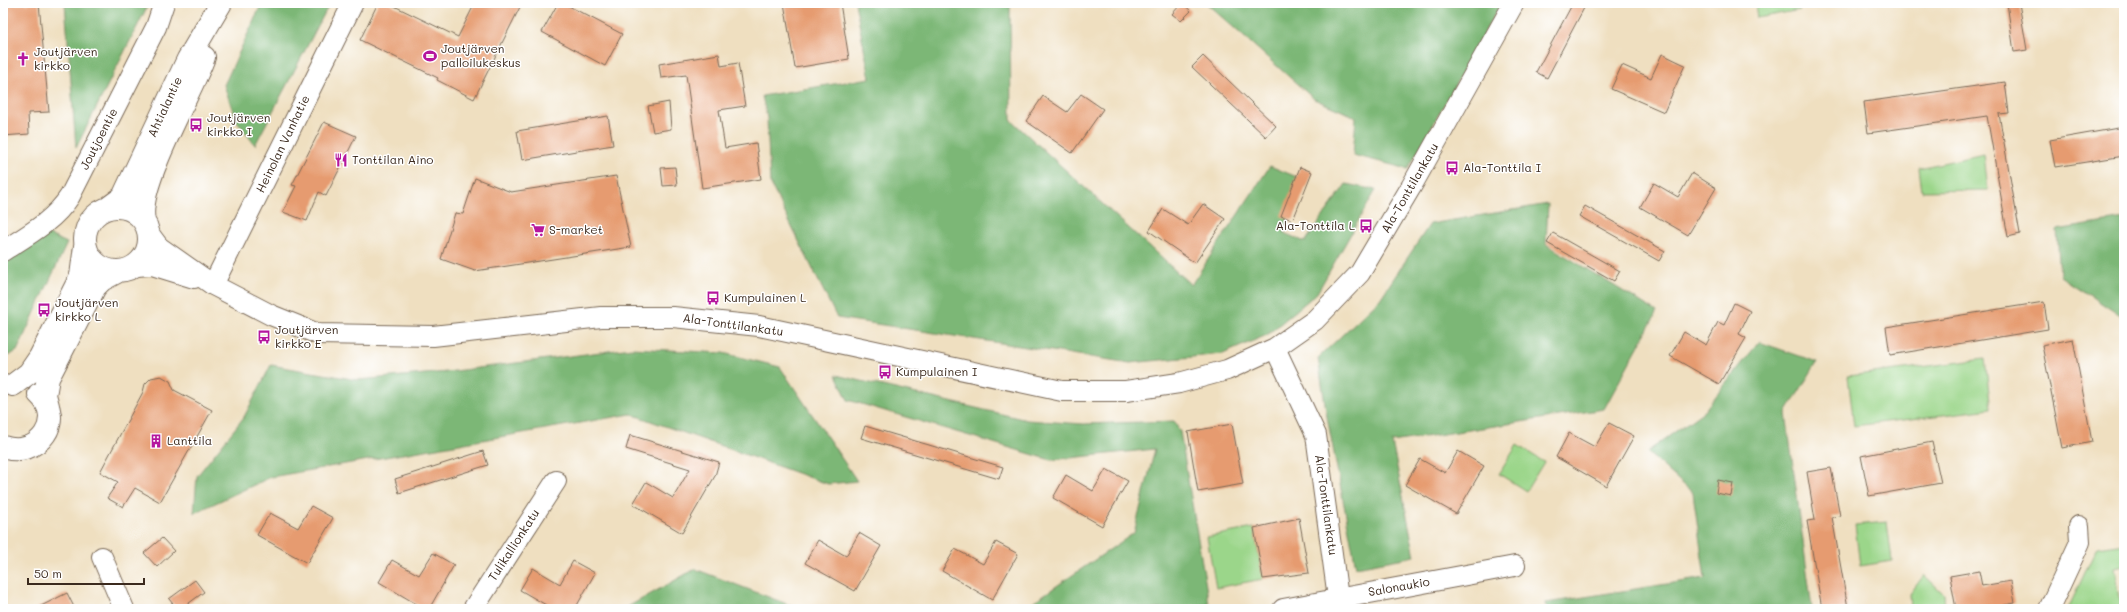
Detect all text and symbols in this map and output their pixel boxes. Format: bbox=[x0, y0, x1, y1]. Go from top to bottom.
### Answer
place label: Joutjärven palloilukeskus bbox=[441, 40, 521, 70]
place label: Joutjärven kirkko bbox=[34, 43, 98, 73]
sports icon: Joutjärven palloilukeskus bbox=[422, 48, 438, 64]
church icon: Joutjärven kirkko bbox=[15, 51, 31, 67]
street label: Ahtialantie bbox=[143, 74, 185, 139]
street label: Heinolan Vanhatie bbox=[251, 92, 313, 195]
street label: Joutjoentie bbox=[76, 105, 120, 172]
place label: Joutjärven kirkko I bbox=[207, 109, 271, 139]
bus stop icon: Joutjärven kirkko I bbox=[188, 117, 204, 133]
street label: Ala-Tonttilankatu bbox=[1377, 140, 1441, 235]
place label: Tonttilan Aino bbox=[352, 151, 433, 167]
restaurant icon: Tonttilan Aino bbox=[333, 152, 349, 168]
place label: Ala-Tonttila I bbox=[1463, 159, 1541, 175]
bus stop icon: Ala-Tonttila I bbox=[1444, 160, 1460, 176]
place label: Ala-Tonttila L bbox=[1276, 217, 1356, 233]
bus stop icon: Ala-Tonttila L bbox=[1358, 218, 1374, 234]
place label: S-market bbox=[549, 221, 603, 237]
supermarket icon: S-market bbox=[530, 222, 546, 238]
place label: Kumpulainen L bbox=[724, 289, 807, 305]
bus stop icon: Kumpulainen L bbox=[705, 290, 721, 306]
place label: Joutjärven kirkko L bbox=[55, 294, 119, 324]
bus stop icon: Joutjärven kirkko L bbox=[36, 302, 52, 318]
street label: Ala-Tonttilankatu bbox=[682, 309, 784, 339]
place label: Joutjärven kirkko E bbox=[275, 321, 339, 351]
bus stop icon: Joutjärven kirkko E bbox=[256, 329, 272, 345]
place label: Kumpulainen I bbox=[896, 363, 977, 379]
bus stop icon: Kumpulainen I bbox=[877, 364, 893, 380]
place label: Lanttila bbox=[167, 432, 212, 448]
building icon: Lanttila bbox=[148, 433, 164, 449]
street label: Ala-Tonttilankatu bbox=[1312, 454, 1342, 556]
street label: Tulikallionkatu bbox=[484, 505, 542, 584]
scale bar bbox=[28, 560, 144, 586]
text: 50 m bbox=[34, 565, 62, 581]
street label: Salonaukio bbox=[1367, 573, 1431, 599]

